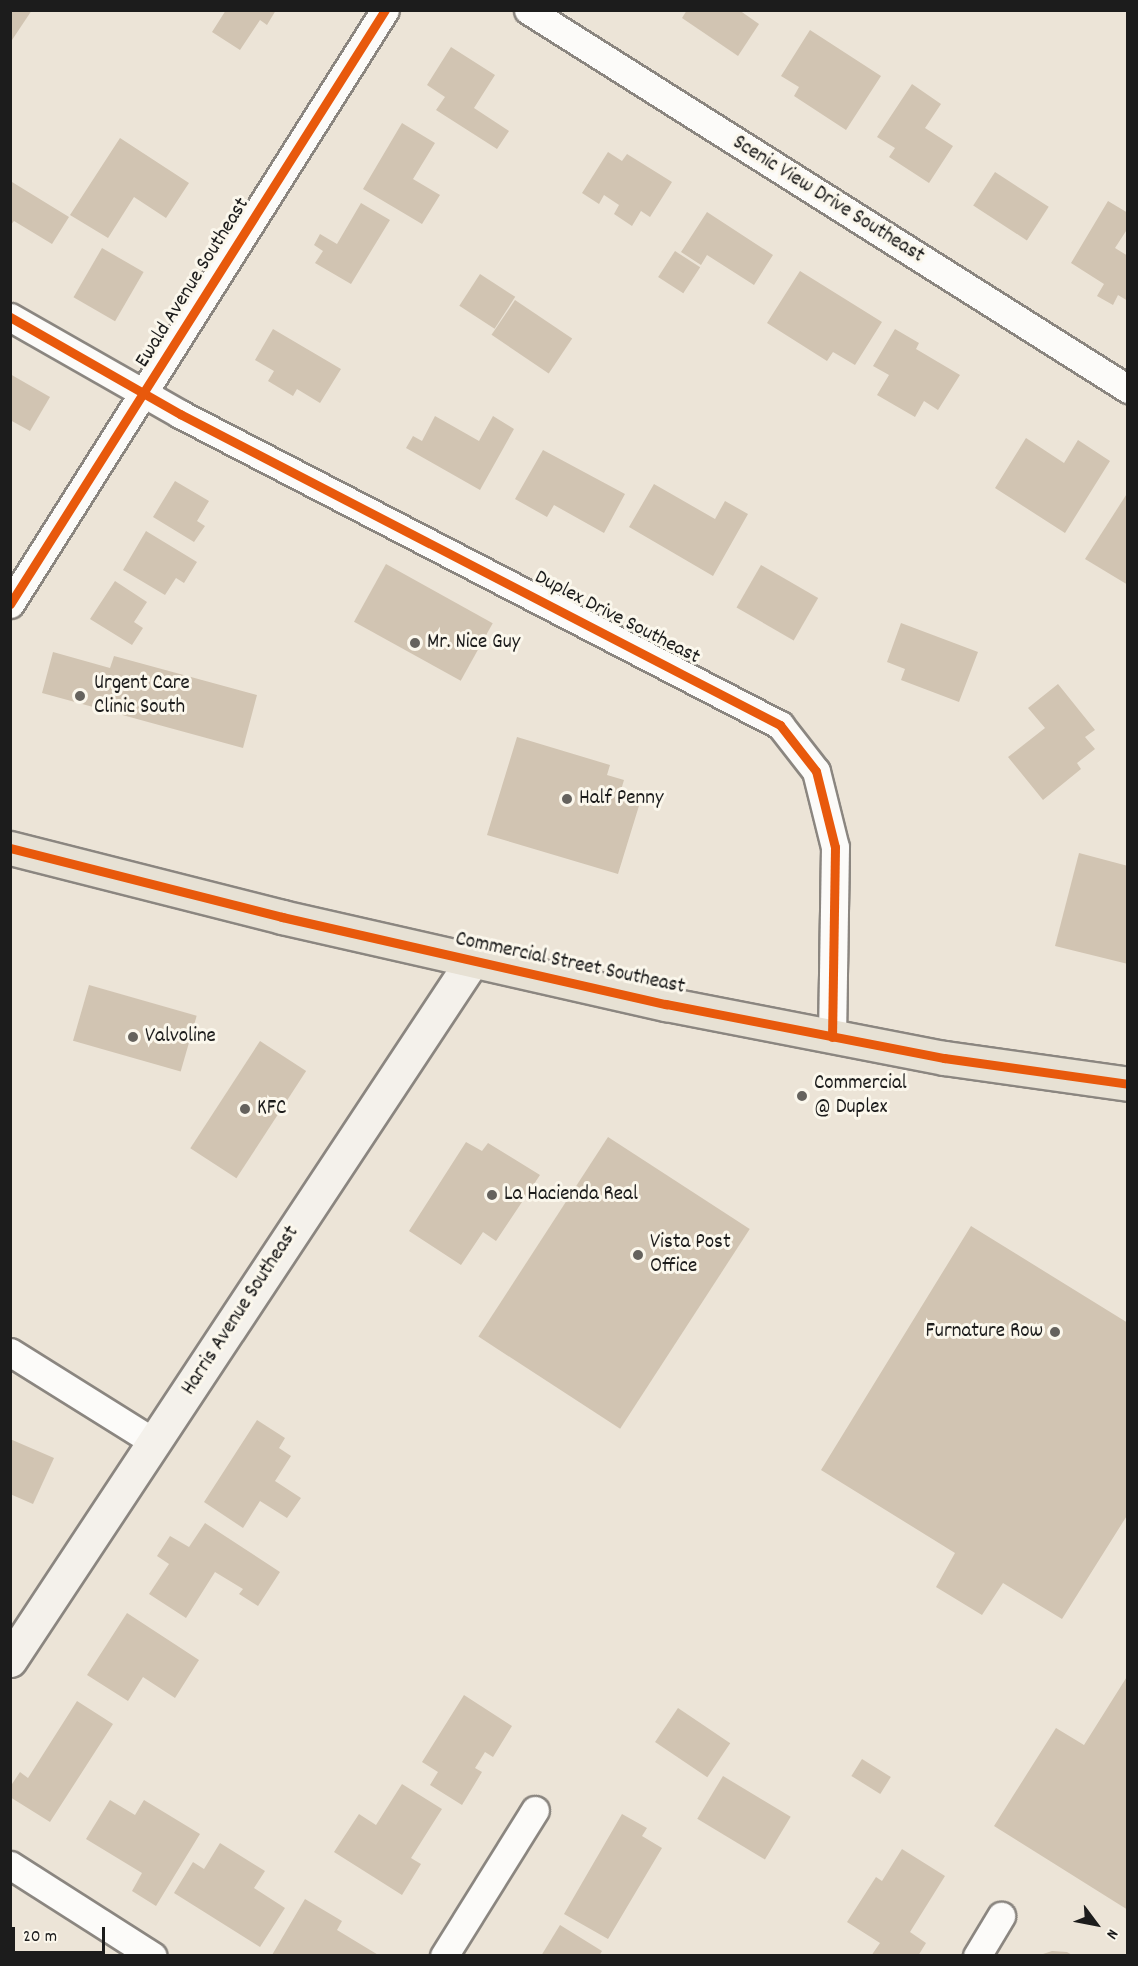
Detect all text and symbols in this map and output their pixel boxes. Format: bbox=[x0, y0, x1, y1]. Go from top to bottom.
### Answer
street label: Scenic View Drive Southeast bbox=[728, 131, 928, 269]
street label: Ewald Avenue Southeast bbox=[131, 193, 255, 373]
street label: Duplex Drive Southeast bbox=[530, 565, 704, 671]
place label: Mr. Nice Guy bbox=[427, 630, 520, 656]
marker: Mr. Nice Guy bbox=[408, 636, 422, 650]
place label: Urgent Care Clinic South bbox=[94, 671, 190, 721]
marker: Urgent Care Clinic South bbox=[71, 687, 89, 705]
place label: Half Penny bbox=[579, 786, 663, 812]
marker: Half Penny bbox=[560, 792, 574, 806]
street label: Commercial Street Southeast bbox=[453, 927, 687, 1001]
place label: Valvoline bbox=[145, 1024, 216, 1050]
marker: Valvoline bbox=[126, 1030, 140, 1044]
place label: Commercial @ Duplex bbox=[814, 1071, 907, 1121]
marker: Commercial @ Duplex bbox=[795, 1089, 809, 1103]
place label: KFC bbox=[257, 1096, 286, 1122]
marker: KFC bbox=[238, 1102, 252, 1116]
place label: La Hacienda Real bbox=[504, 1182, 638, 1208]
marker: La Hacienda Real bbox=[485, 1188, 499, 1202]
street label: Harris Avenue Southeast bbox=[177, 1222, 305, 1400]
place label: Vista Post Office bbox=[650, 1230, 731, 1280]
marker: Vista Post Office bbox=[631, 1248, 645, 1262]
place label: Furnature Row bbox=[926, 1319, 1043, 1345]
marker: Furnature Row bbox=[1048, 1325, 1062, 1339]
north arrow bbox=[1066, 1894, 1126, 1954]
scale bar bbox=[15, 1915, 108, 1953]
text: N bbox=[1100, 1924, 1124, 1943]
text: 20 m bbox=[23, 1925, 57, 1950]

